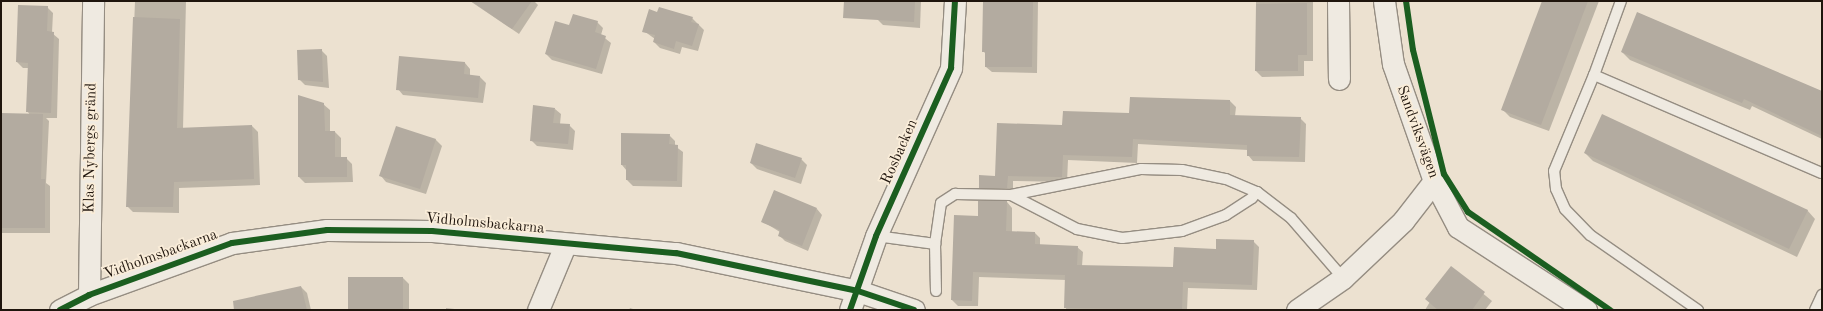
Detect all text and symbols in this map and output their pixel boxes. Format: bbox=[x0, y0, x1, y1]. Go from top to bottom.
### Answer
street label: Klas Nybergs gränd bbox=[81, 83, 101, 213]
street label: Sandviksvägen bbox=[1392, 83, 1442, 181]
street label: Rosbacken bbox=[878, 117, 922, 187]
street label: Vidholmsbackarna bbox=[425, 210, 545, 238]
street label: Vidholmsbackarna bbox=[102, 226, 220, 284]

